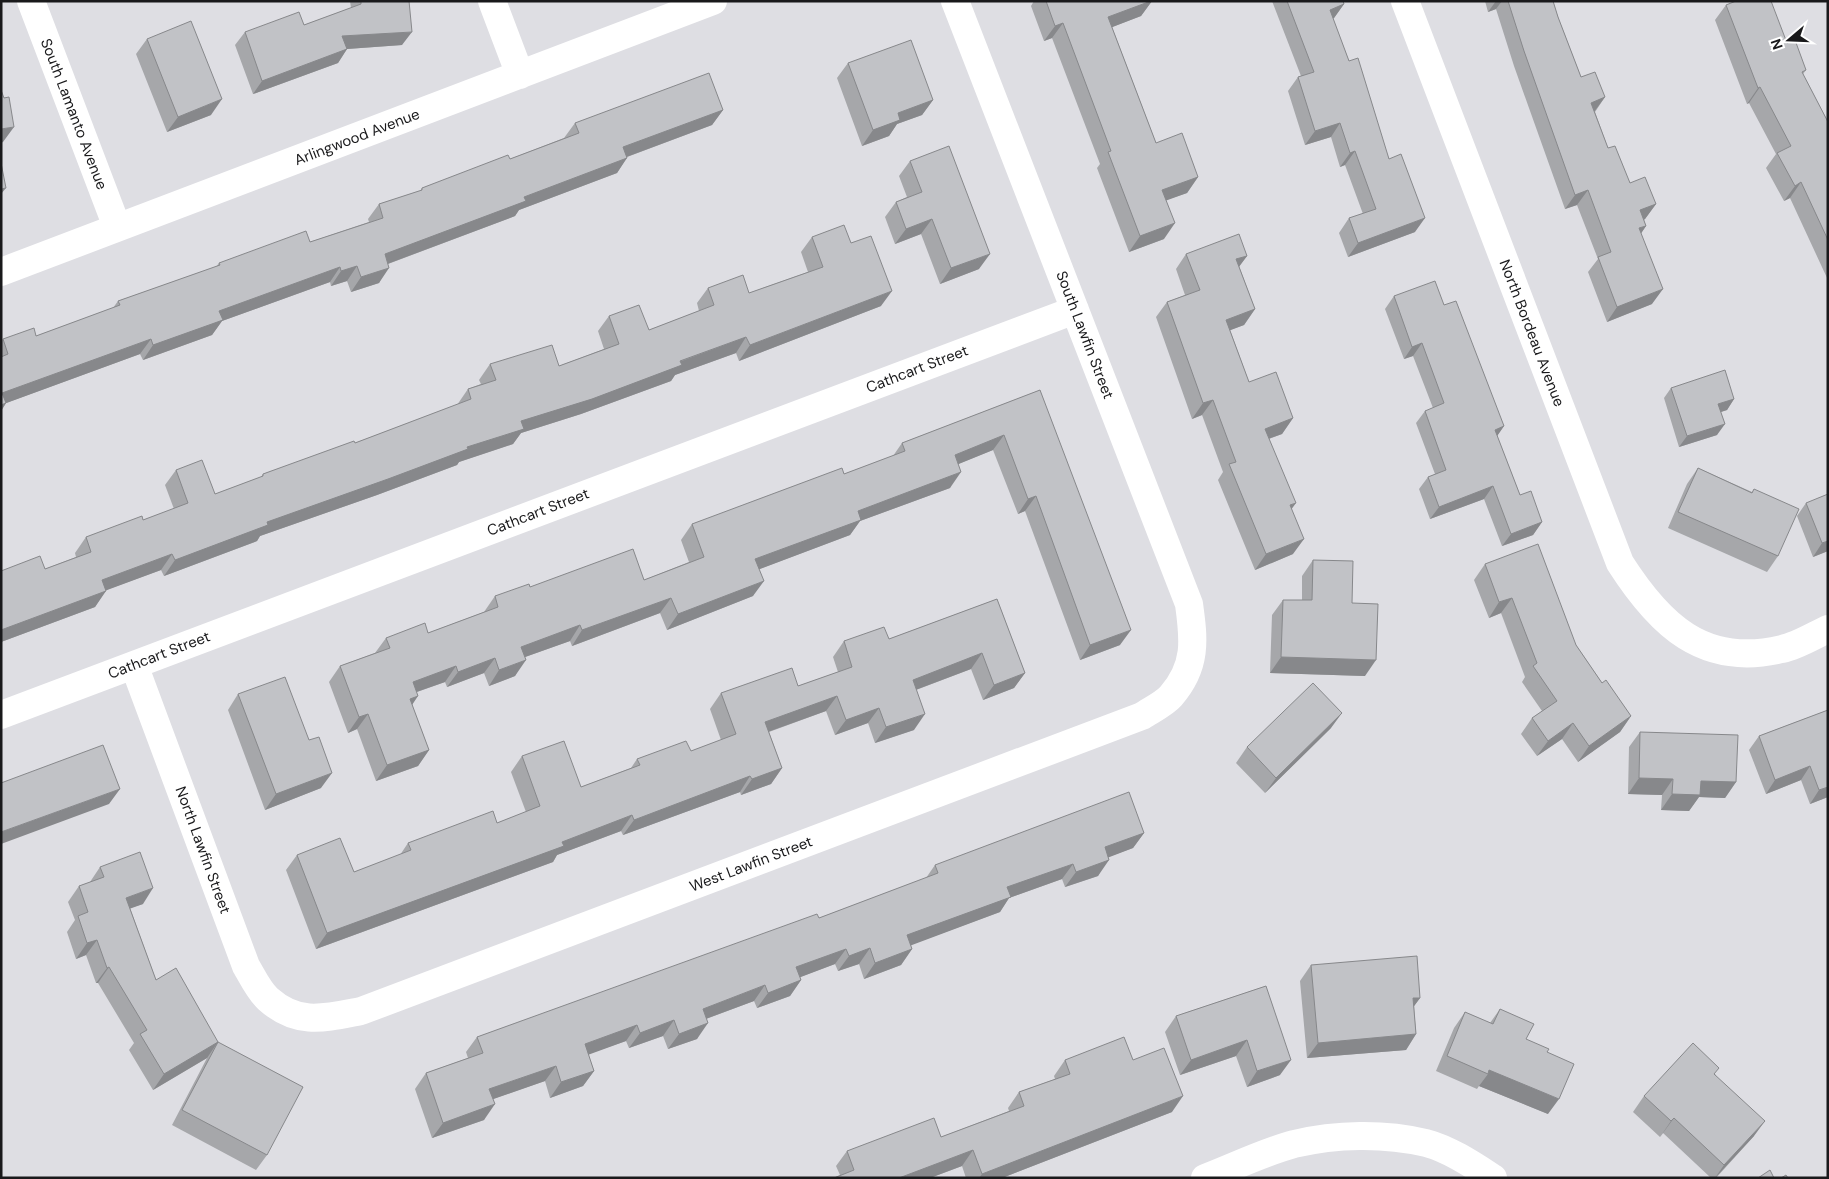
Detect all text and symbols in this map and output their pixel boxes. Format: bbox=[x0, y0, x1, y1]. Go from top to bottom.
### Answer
north arrow bbox=[1764, 15, 1814, 65]
street label: South Lamanto Avenue bbox=[36, 36, 112, 192]
text: N bbox=[1767, 36, 1787, 52]
street label: Arlingwood Avenue bbox=[291, 104, 423, 170]
street label: North Bordeau Avenue bbox=[1495, 257, 1569, 409]
street label: South Lawfin Street bbox=[1051, 268, 1119, 402]
street label: Cathcart Street bbox=[863, 340, 971, 398]
street label: Cathcart Street bbox=[484, 483, 592, 541]
street label: Cathcart Street bbox=[105, 626, 213, 684]
street label: North Lawfin Street bbox=[171, 784, 235, 917]
street label: West Lawfin Street bbox=[687, 831, 815, 897]

